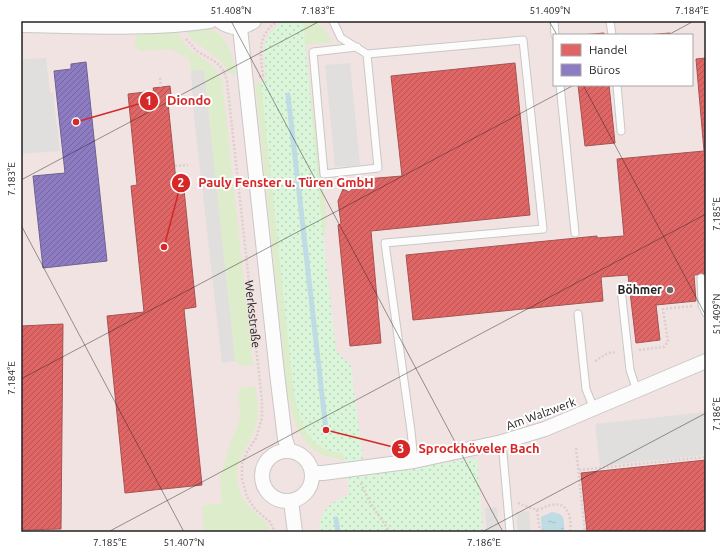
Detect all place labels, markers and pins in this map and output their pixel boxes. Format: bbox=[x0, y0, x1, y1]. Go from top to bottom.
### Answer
callout: Diondo bbox=[139, 88, 219, 113]
callout: Pauly Fenster u. Türen GmbH bbox=[171, 170, 382, 195]
place label: Böhmer bbox=[618, 283, 662, 296]
marker: Böhmer bbox=[665, 285, 675, 295]
callout: Sprockhöveler Bach bbox=[391, 436, 548, 461]

